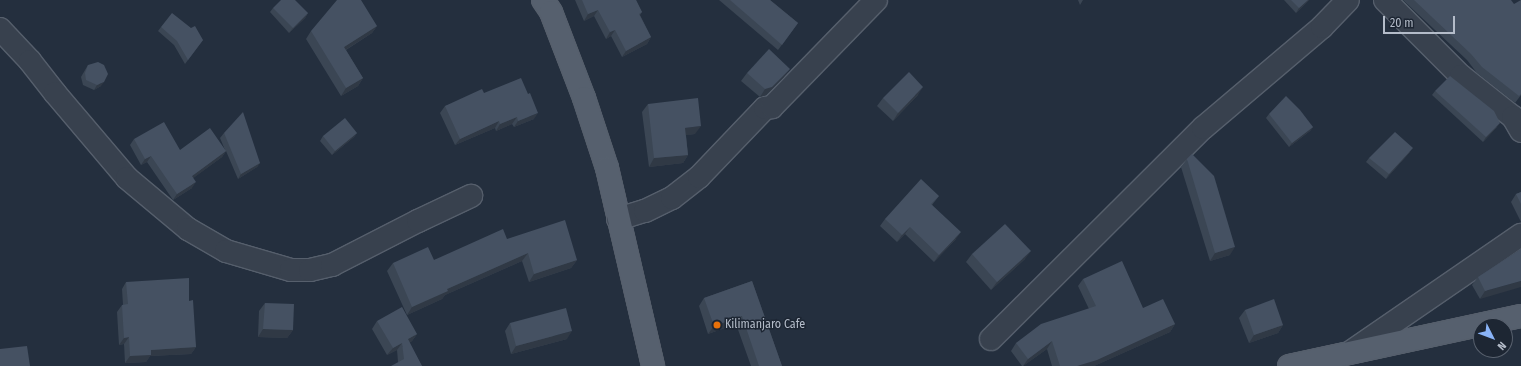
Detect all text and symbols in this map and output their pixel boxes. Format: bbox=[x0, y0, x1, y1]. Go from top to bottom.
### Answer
scale bar bbox=[1385, 8, 1457, 34]
text: 20 m bbox=[1390, 16, 1414, 30]
place label: Kilimanjaro Cafe bbox=[725, 318, 805, 332]
north arrow bbox=[1473, 318, 1513, 358]
marker: Kilimanjaro Cafe bbox=[712, 320, 722, 330]
text: N bbox=[1495, 339, 1509, 352]

